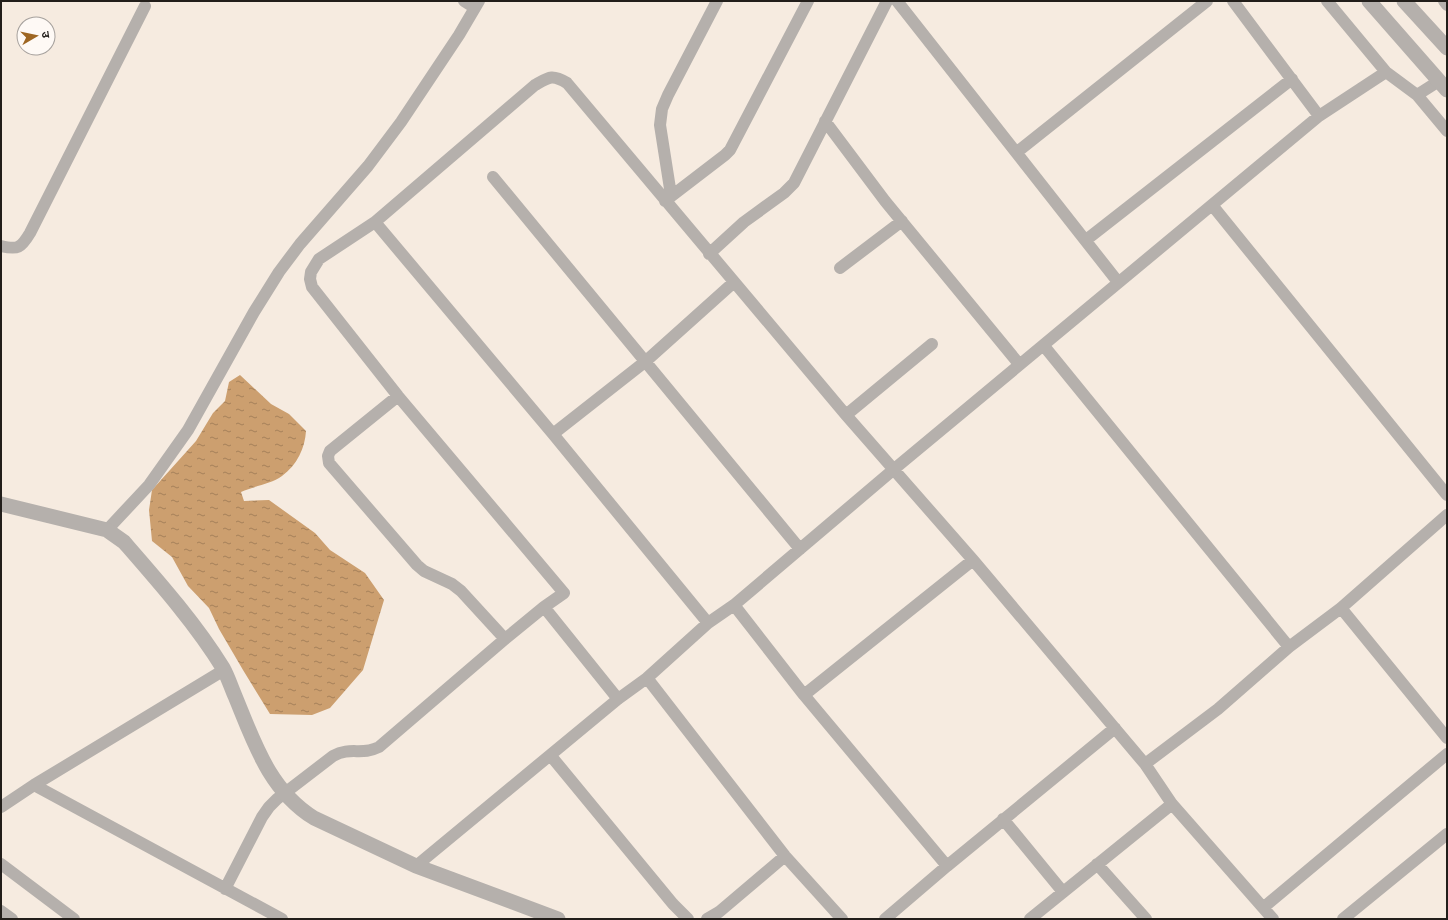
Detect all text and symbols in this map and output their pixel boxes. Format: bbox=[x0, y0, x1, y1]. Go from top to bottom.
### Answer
north arrow bbox=[16, 16, 56, 56]
text: उ bbox=[39, 30, 52, 39]

